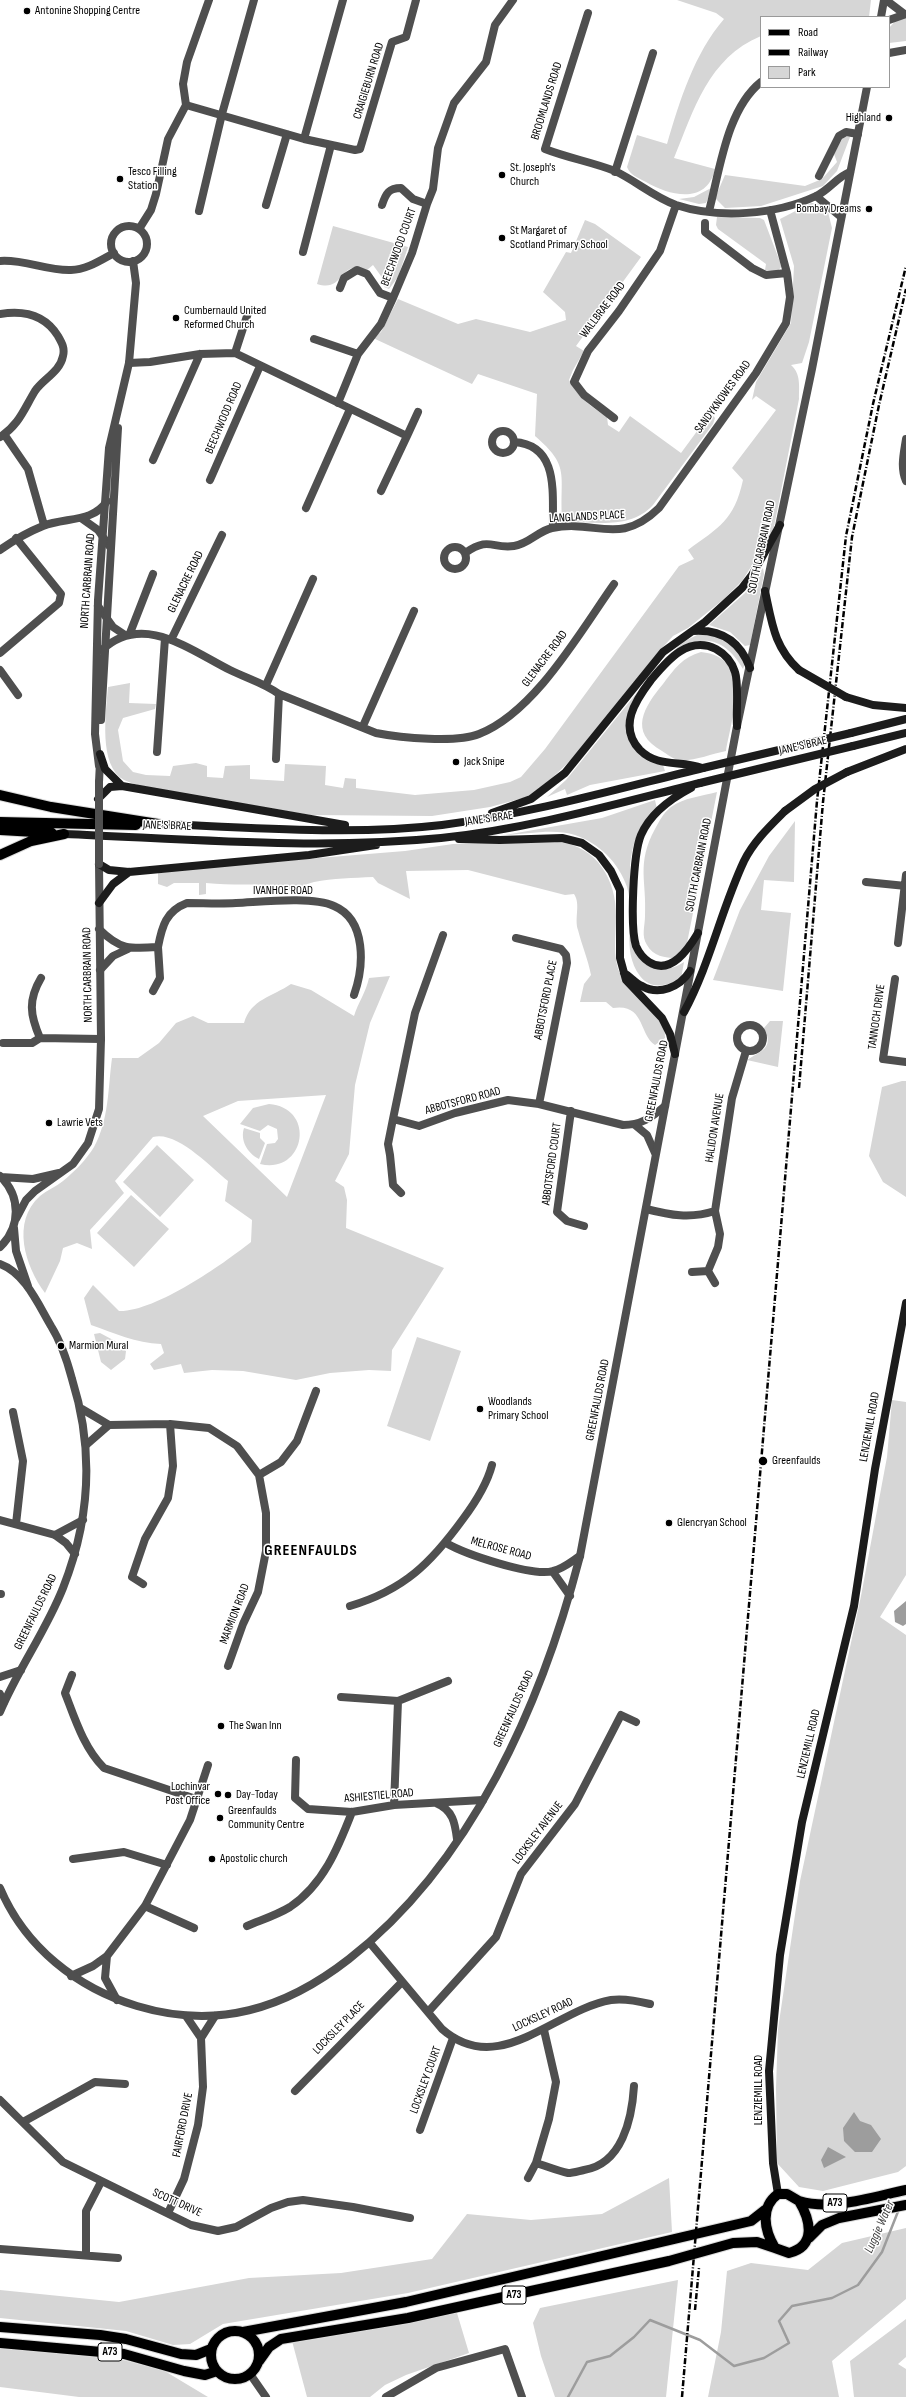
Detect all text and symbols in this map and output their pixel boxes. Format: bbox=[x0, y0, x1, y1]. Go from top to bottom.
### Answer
place label: Antonine Shopping Centre bbox=[35, 4, 140, 18]
marker: Antonine Shopping Centre bbox=[22, 6, 32, 16]
legend bbox=[760, 16, 890, 88]
text: Road bbox=[798, 25, 818, 40]
street label: CRAIGIEBURN ROAD bbox=[351, 41, 387, 121]
text: Railway bbox=[798, 45, 828, 60]
street label: BROOMLANDS ROAD bbox=[528, 60, 566, 142]
text: Park bbox=[798, 65, 816, 80]
place label: Highland bbox=[846, 111, 881, 125]
marker: Highland bbox=[884, 113, 894, 123]
place label: St. Joseph's Church bbox=[510, 161, 556, 189]
place label: Tesco Filling Station bbox=[128, 165, 177, 193]
marker: St. Joseph's Church bbox=[497, 170, 507, 180]
marker: Tesco Filling Station bbox=[115, 174, 125, 184]
place label: Bombay Dreams bbox=[796, 202, 861, 216]
marker: Bombay Dreams bbox=[864, 204, 874, 214]
street label: BEECHWOOD COURT bbox=[378, 206, 420, 288]
place label: St Margaret of Scotland Primary School bbox=[510, 224, 608, 252]
marker: St Margaret of Scotland Primary School bbox=[497, 233, 507, 243]
street label: WALLBRAE ROAD bbox=[577, 279, 629, 341]
place label: Cumbernauld United Reformed Church bbox=[184, 304, 266, 332]
marker: Cumbernauld United Reformed Church bbox=[171, 313, 181, 323]
street label: SANDYKNOWES ROAD bbox=[692, 358, 754, 436]
street label: BEECHWOOD ROAD bbox=[202, 380, 246, 456]
street label: SOUTH CARBRAIN ROAD bbox=[745, 499, 779, 595]
street label: LANGLANDS PLACE bbox=[549, 508, 625, 526]
street label: NORTH CARBRAIN ROAD bbox=[77, 533, 99, 629]
street label: GLENACRE ROAD bbox=[165, 549, 207, 615]
street label: GLENACRE ROAD bbox=[519, 628, 571, 690]
street label: JANE'S BRAE bbox=[778, 734, 828, 758]
place label: Jack Snipe bbox=[464, 755, 505, 769]
marker: Jack Snipe bbox=[451, 757, 461, 767]
street label: JANE'S BRAE bbox=[464, 808, 514, 830]
street label: SOUTH CARBRAIN ROAD bbox=[683, 817, 715, 913]
street label: JANE'S BRAE bbox=[143, 818, 191, 834]
street label: IVANHOE ROAD bbox=[253, 884, 313, 898]
street label: NORTH CARBRAIN ROAD bbox=[80, 927, 96, 1023]
street label: ABBOTSFORD PLACE bbox=[531, 959, 561, 1041]
street label: TANNOCH DRIVE bbox=[865, 983, 889, 1051]
street label: GREENFAULDS ROAD bbox=[642, 1039, 672, 1123]
street label: ABBOTSFORD ROAD bbox=[424, 1084, 502, 1118]
street label: HALIDON AVENUE bbox=[702, 1092, 728, 1164]
place label: Lawrie Vets bbox=[57, 1116, 103, 1130]
marker: Lawrie Vets bbox=[44, 1118, 54, 1128]
street label: ABBOTSFORD COURT bbox=[539, 1122, 565, 1206]
place label: Marmion Mural bbox=[69, 1339, 128, 1353]
marker: Marmion Mural bbox=[56, 1341, 66, 1351]
street label: GREENFAULDS ROAD bbox=[583, 1358, 613, 1442]
street label: LENZIEMILL ROAD bbox=[857, 1391, 883, 1463]
place label: Woodlands Primary School bbox=[488, 1395, 548, 1423]
marker: Woodlands Primary School bbox=[475, 1404, 485, 1414]
place label: Greenfaulds bbox=[772, 1454, 821, 1468]
marker: Greenfaulds bbox=[757, 1455, 769, 1467]
place label: Glencryan School bbox=[677, 1516, 747, 1530]
marker: Glencryan School bbox=[664, 1518, 674, 1528]
street label: MELROSE ROAD bbox=[469, 1534, 533, 1564]
district label: GREENFAULDS bbox=[264, 1541, 358, 1561]
street label: GREENFAULDS ROAD bbox=[11, 1572, 61, 1652]
street label: MARMION ROAD bbox=[217, 1582, 253, 1646]
street label: GREENFAULDS ROAD bbox=[491, 1668, 537, 1750]
street label: LENZIEMILL ROAD bbox=[794, 1708, 824, 1780]
place label: The Swan Inn bbox=[229, 1719, 282, 1733]
marker: The Swan Inn bbox=[216, 1721, 226, 1731]
place label: Lochinvar Post Office bbox=[165, 1780, 210, 1808]
street label: ASHIESTIEL ROAD bbox=[344, 1786, 414, 1806]
place label: Day-Today bbox=[236, 1788, 278, 1802]
marker: Lochinvar Post Office bbox=[213, 1789, 223, 1799]
marker: Day-Today bbox=[223, 1790, 233, 1800]
street label: LOCKSLEY AVENUE bbox=[510, 1799, 566, 1867]
place label: Greenfaulds Community Centre bbox=[228, 1804, 304, 1832]
marker: Greenfaulds Community Centre bbox=[215, 1813, 225, 1823]
place label: Apostolic church bbox=[220, 1852, 288, 1866]
marker: Apostolic church bbox=[207, 1854, 217, 1864]
street label: LOCKSLEY ROAD bbox=[510, 1995, 576, 2035]
street label: LOCKSLEY PLACE bbox=[310, 1998, 368, 2058]
street label: LOCKSLEY COURT bbox=[407, 2044, 445, 2116]
street label: LENZIEMILL ROAD bbox=[752, 2055, 766, 2125]
street label: FAIRFORD DRIVE bbox=[170, 2091, 196, 2159]
street label: SCOTT DRIVE bbox=[150, 2186, 204, 2220]
road number: A73 bbox=[823, 2194, 847, 2212]
water label: Luggie Water bbox=[862, 2198, 898, 2256]
road number: A73 bbox=[502, 2286, 526, 2304]
road number: A73 bbox=[98, 2343, 122, 2361]

